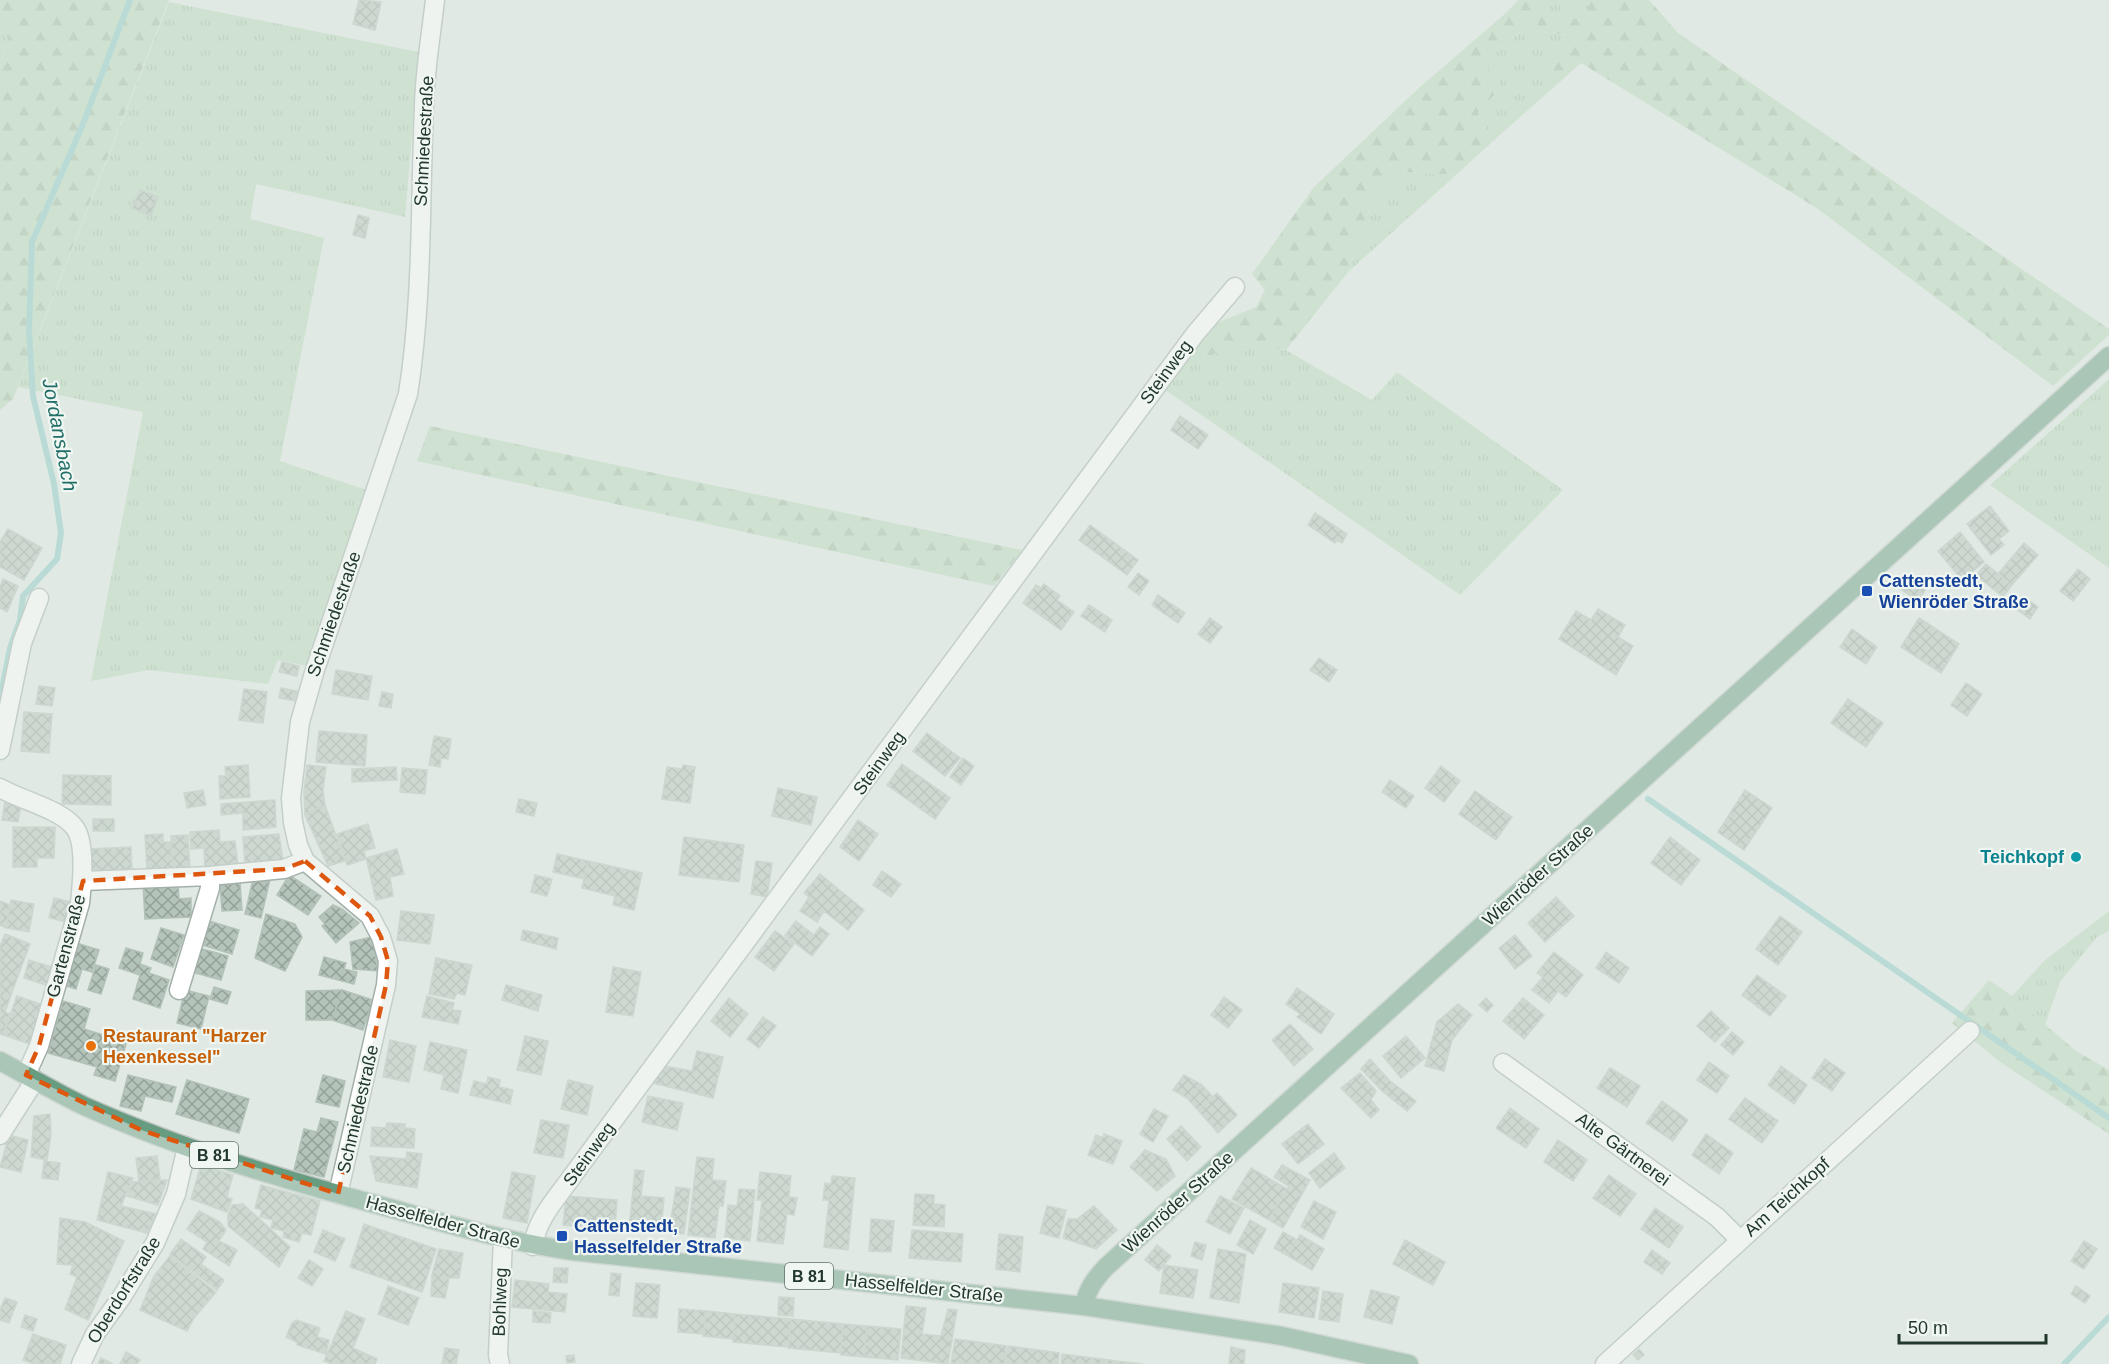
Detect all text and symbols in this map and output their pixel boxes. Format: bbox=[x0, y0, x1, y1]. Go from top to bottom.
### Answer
street label: Schmiedestraße bbox=[411, 75, 437, 207]
street label: Steinweg bbox=[1136, 336, 1196, 408]
water label: Jordansbach bbox=[38, 376, 82, 493]
street label: Schmiedestraße bbox=[303, 549, 365, 679]
place label: Cattenstedt, Wienröder Straße bbox=[1879, 571, 2029, 612]
marker: Cattenstedt, Wienröder Straße bbox=[1860, 584, 1874, 598]
street label: Steinweg bbox=[849, 727, 909, 799]
street label: Wienröder Straße bbox=[1479, 820, 1597, 930]
place label: Teichkopf bbox=[1980, 847, 2065, 867]
marker: Teichkopf bbox=[2069, 850, 2083, 864]
street label: Gartenstraße bbox=[43, 892, 89, 1000]
place label: Restaurant "Harzer Hexenkessel" bbox=[103, 1026, 267, 1067]
marker: Restaurant "Harzer Hexenkessel" bbox=[84, 1039, 98, 1053]
street label: Schmiedestraße bbox=[334, 1043, 382, 1175]
street label: Alte Gärtnerei bbox=[1572, 1108, 1674, 1190]
street label: Steinweg bbox=[559, 1118, 619, 1190]
road number: B 81 bbox=[190, 1142, 238, 1168]
street label: Wienröder Straße bbox=[1119, 1147, 1237, 1257]
street label: Am Teichkopf bbox=[1740, 1153, 1834, 1240]
street label: Hasselfelder Straße bbox=[364, 1192, 522, 1252]
place label: Cattenstedt, Hasselfelder Straße bbox=[574, 1216, 742, 1257]
marker: Cattenstedt, Hasselfelder Straße bbox=[555, 1229, 569, 1243]
street label: Oberdorfstraße bbox=[83, 1233, 165, 1347]
road number: B 81 bbox=[785, 1263, 833, 1289]
street label: Bohlweg bbox=[489, 1267, 511, 1337]
street label: Hasselfelder Straße bbox=[844, 1270, 1004, 1306]
scale bar bbox=[1899, 1307, 2046, 1345]
text: 50 m bbox=[1908, 1318, 1948, 1338]

